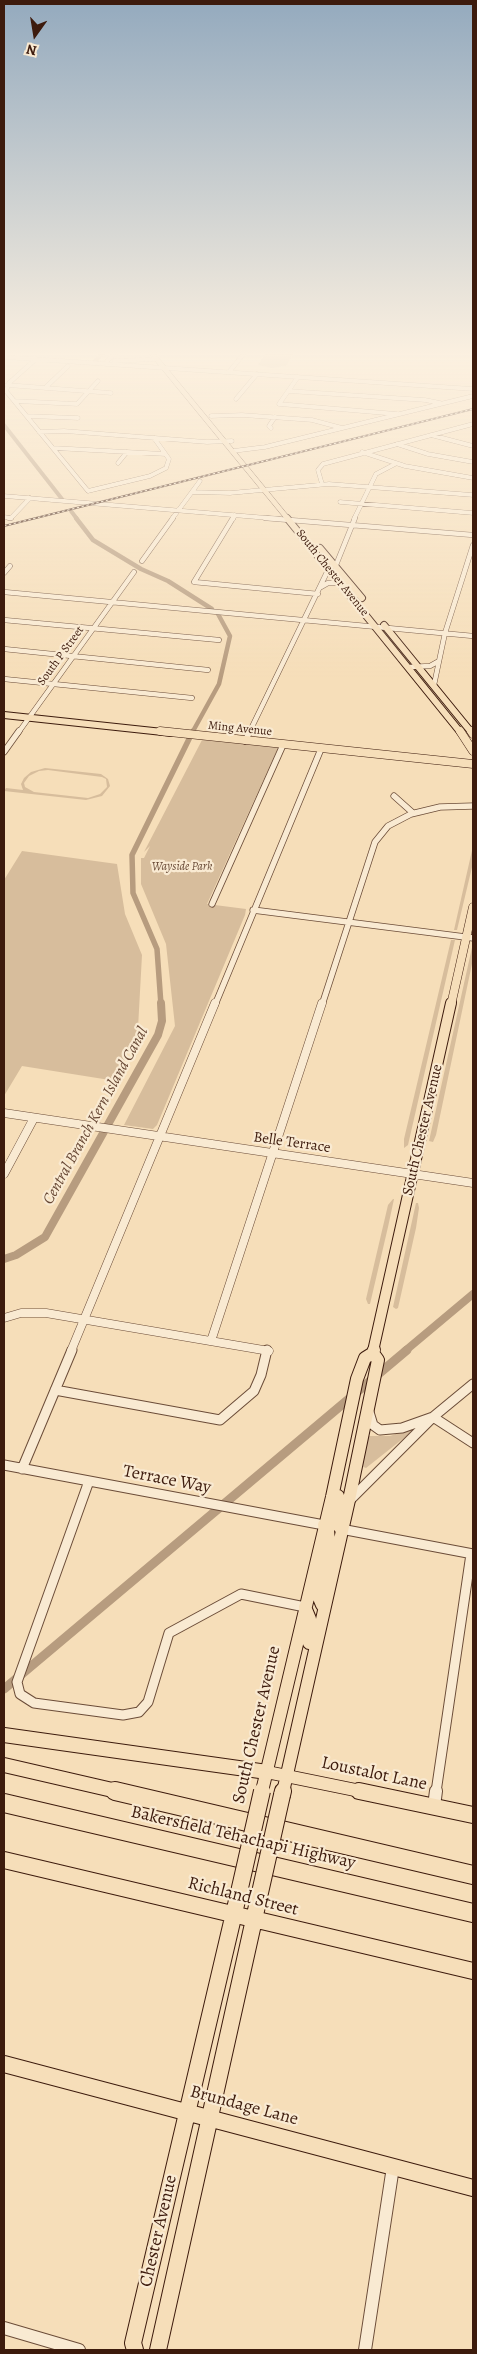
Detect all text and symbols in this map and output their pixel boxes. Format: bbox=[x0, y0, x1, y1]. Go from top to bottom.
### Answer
north arrow bbox=[10, 10, 60, 60]
text: N bbox=[24, 40, 39, 61]
street label: South Chester Avenue bbox=[293, 527, 371, 619]
street label: South P Street bbox=[35, 624, 87, 688]
street label: Ming Avenue bbox=[207, 718, 273, 740]
park label: Wayside Park bbox=[152, 860, 212, 874]
water label: Central Branch Kern Island Canal bbox=[39, 1024, 153, 1208]
street label: South Chester Avenue bbox=[399, 1063, 447, 1197]
street label: Belle Terrace bbox=[252, 1129, 332, 1157]
street label: Terrace Way bbox=[121, 1461, 213, 1499]
street label: South Chester Avenue bbox=[228, 1644, 286, 1806]
street label: Loustalot Lane bbox=[319, 1752, 429, 1796]
street label: Bakersfield Tehachapi Highway bbox=[129, 1802, 357, 1874]
street label: Richland Street bbox=[185, 1873, 301, 1921]
street label: Brundage Lane bbox=[187, 2081, 301, 2131]
street label: Chester Avenue bbox=[136, 2173, 182, 2289]

